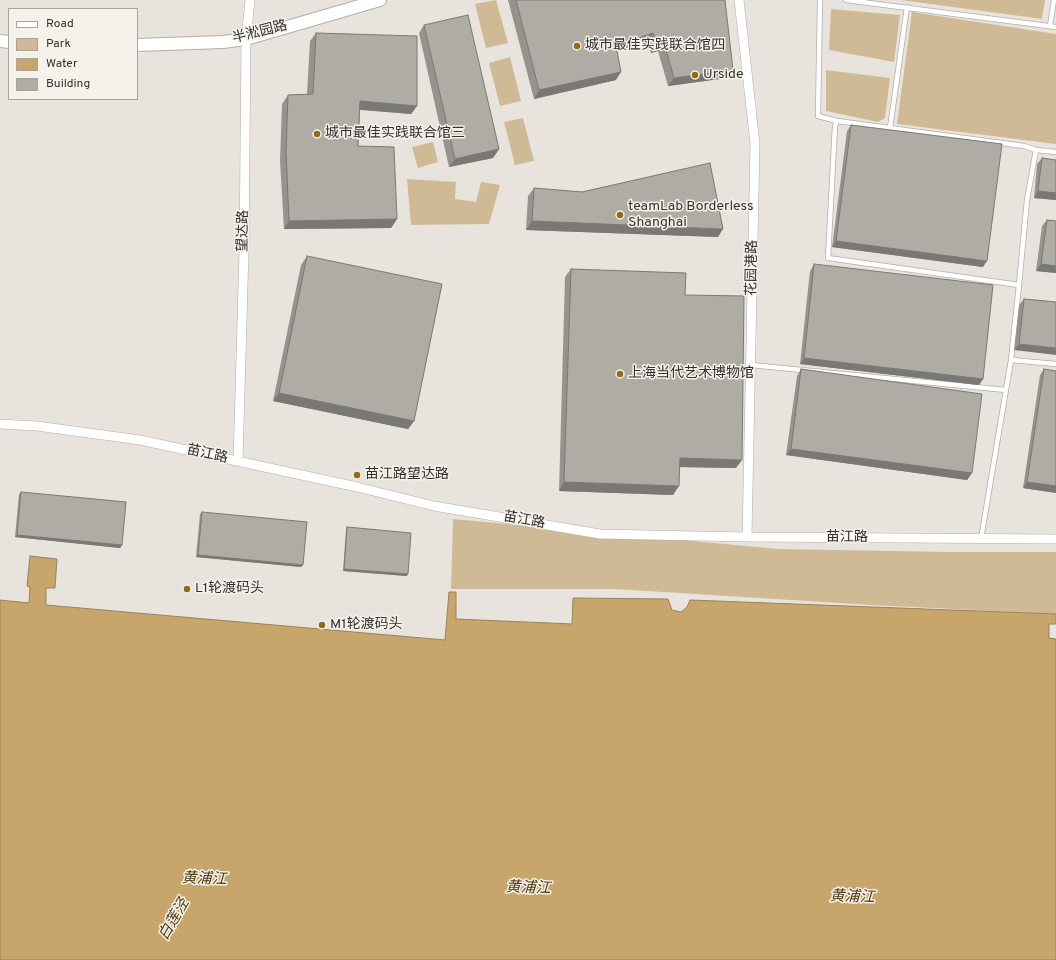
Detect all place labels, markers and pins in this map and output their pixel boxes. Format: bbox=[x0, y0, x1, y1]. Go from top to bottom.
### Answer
place label: 城市最佳实践联合馆四 bbox=[585, 38, 725, 54]
marker: 城市最佳实践联合馆四 bbox=[572, 41, 582, 51]
place label: Urside bbox=[703, 67, 743, 83]
marker: Urside bbox=[690, 70, 700, 80]
place label: 城市最佳实践联合馆三 bbox=[325, 126, 465, 142]
marker: 城市最佳实践联合馆三 bbox=[312, 129, 322, 139]
place label: teamLab Borderless Shanghai bbox=[628, 199, 754, 232]
marker: teamLab Borderless Shanghai bbox=[615, 210, 625, 220]
place label: 上海当代艺术博物馆 bbox=[628, 366, 754, 382]
marker: 上海当代艺术博物馆 bbox=[615, 369, 625, 379]
place label: 苗江路望达路 bbox=[365, 467, 449, 483]
marker: 苗江路望达路 bbox=[352, 470, 362, 480]
place label: L1轮渡码头 bbox=[195, 581, 264, 597]
marker: L1轮渡码头 bbox=[182, 584, 192, 594]
place label: M1轮渡码头 bbox=[330, 617, 402, 633]
marker: M1轮渡码头 bbox=[317, 620, 327, 630]

